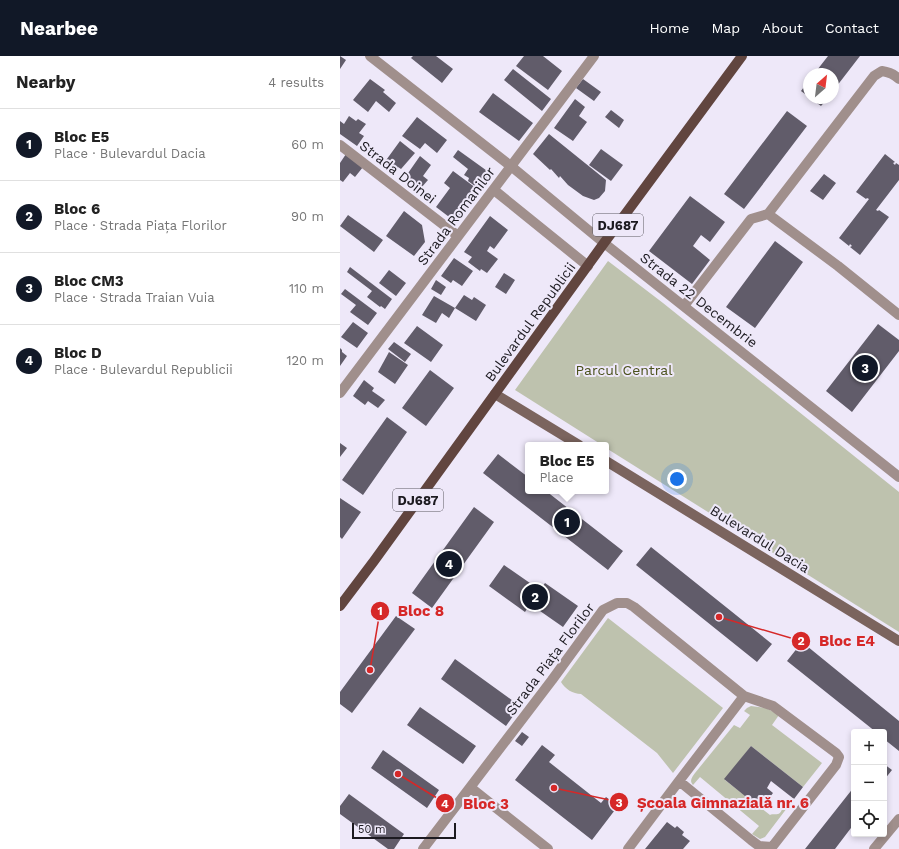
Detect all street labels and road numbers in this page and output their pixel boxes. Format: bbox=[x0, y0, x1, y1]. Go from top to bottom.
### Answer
street label: Strada Doinei bbox=[357, 137, 439, 207]
street label: Strada Romanilor bbox=[414, 163, 498, 268]
road number: DJ687 bbox=[593, 214, 643, 236]
street label: Strada 22 Decembrie bbox=[637, 249, 761, 351]
street label: Bulevardul Republicii bbox=[481, 259, 579, 385]
road number: DJ687 bbox=[393, 489, 443, 511]
street label: Bulevardul Dacia bbox=[707, 502, 813, 576]
street label: Strada Piața Florilor bbox=[502, 599, 598, 719]

